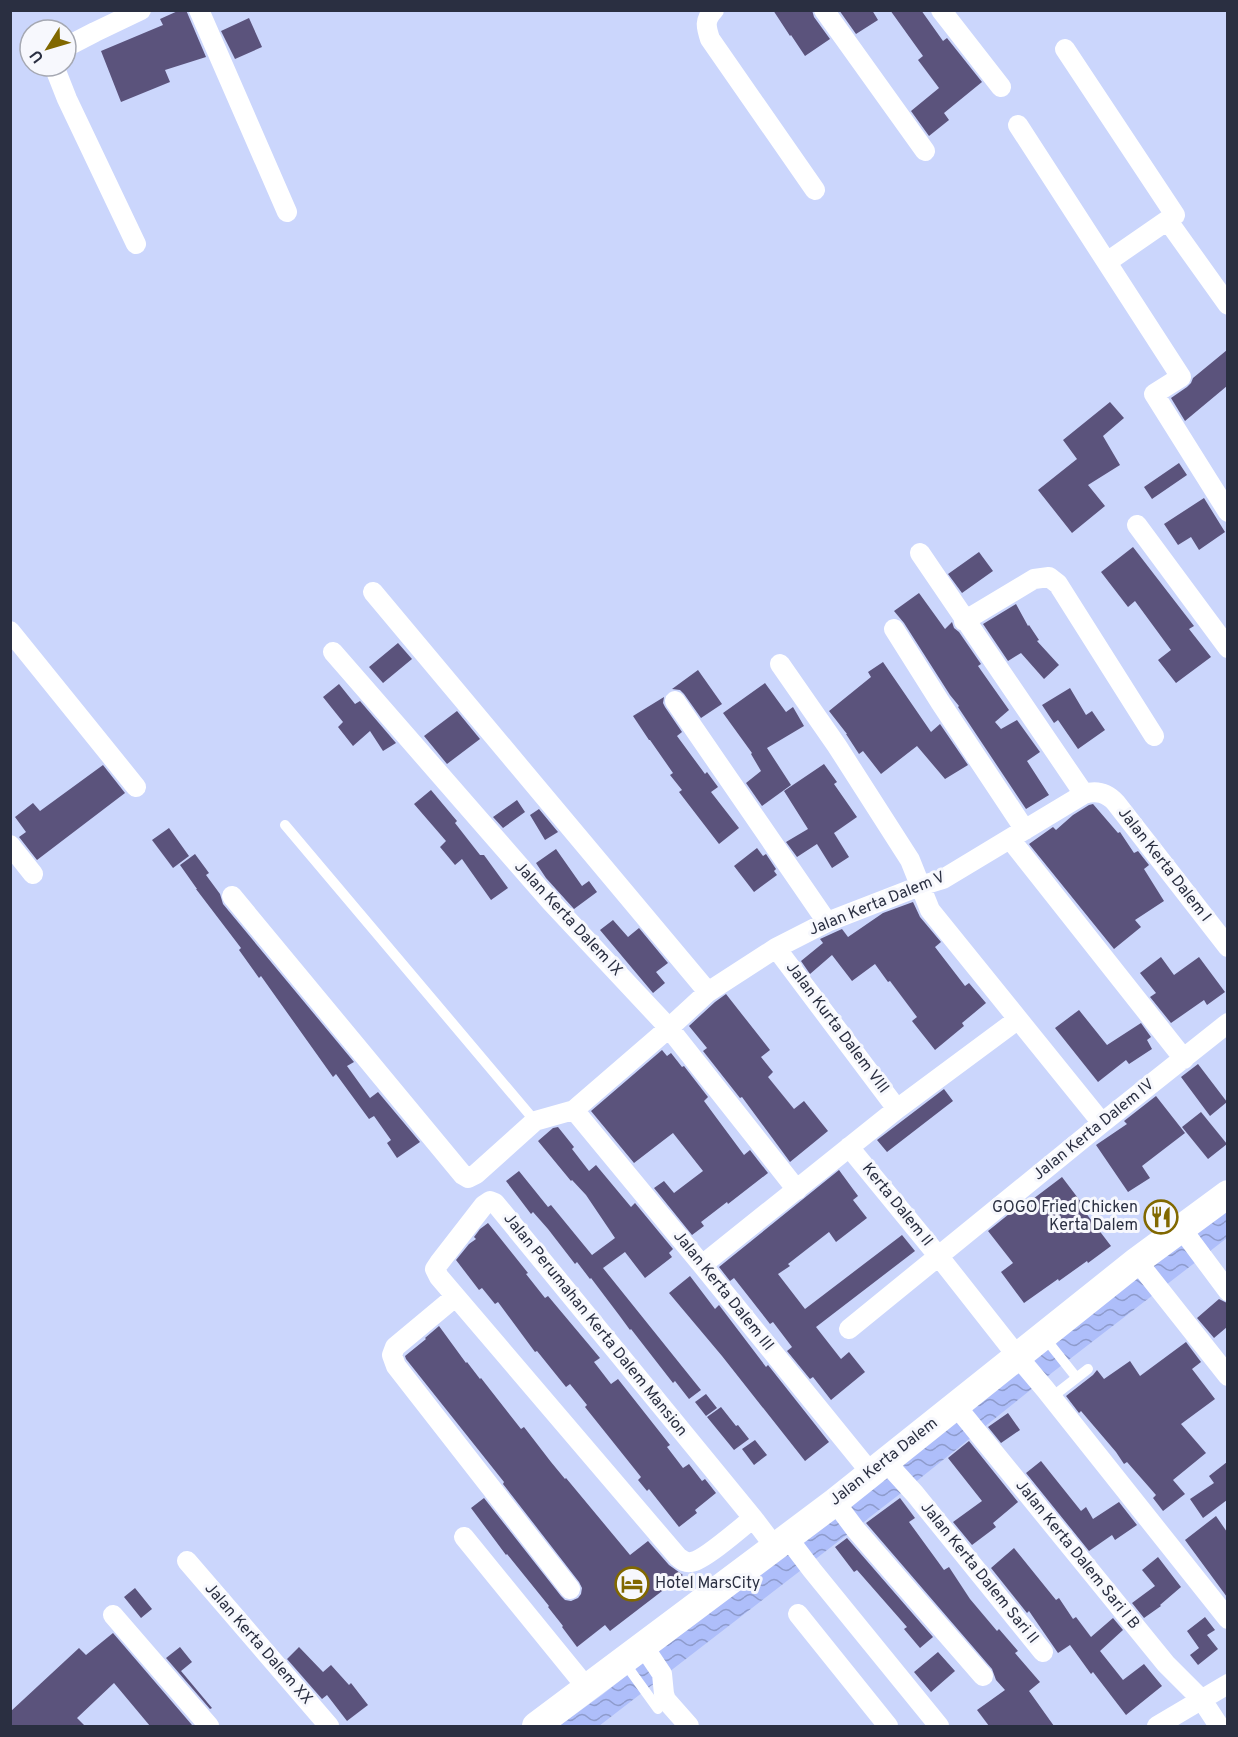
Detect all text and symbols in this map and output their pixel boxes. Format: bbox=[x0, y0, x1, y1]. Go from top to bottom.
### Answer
north arrow bbox=[18, 18, 78, 78]
text: U bbox=[26, 45, 49, 66]
street label: Jalan Kerta Dalem I bbox=[1113, 804, 1215, 926]
street label: Jalan Kerta Dalem IX bbox=[510, 857, 626, 981]
street label: Jalan Kerta Dalem V bbox=[806, 868, 948, 940]
street label: Jalan Kurta Dalem VIII bbox=[781, 958, 893, 1098]
street label: Jalan Kerta Dalem IV bbox=[1029, 1075, 1159, 1185]
street label: Kerta Dalem II bbox=[857, 1159, 937, 1251]
place label: GOGO Fried Chicken Kerta Dalem bbox=[992, 1198, 1138, 1236]
restaurant icon: GOGO Fried Chicken Kerta Dalem bbox=[1143, 1199, 1179, 1235]
street label: Jalan Perumahan Kerta Dalem Mansion bbox=[499, 1209, 691, 1441]
street label: Jalan Kerta Dalem III bbox=[668, 1227, 778, 1355]
street label: Jalan Kerta Dalem bbox=[826, 1414, 942, 1510]
street label: Jalan Kerta Dalem Sari I B bbox=[1011, 1476, 1143, 1634]
street label: Jalan Kerta Dalem Sari II bbox=[916, 1498, 1042, 1648]
hotel icon: Hotel MarsCity bbox=[614, 1566, 650, 1602]
place label: Hotel MarsCity bbox=[655, 1574, 760, 1594]
street label: Jalan Kerta Dalem XX bbox=[200, 1579, 316, 1709]

